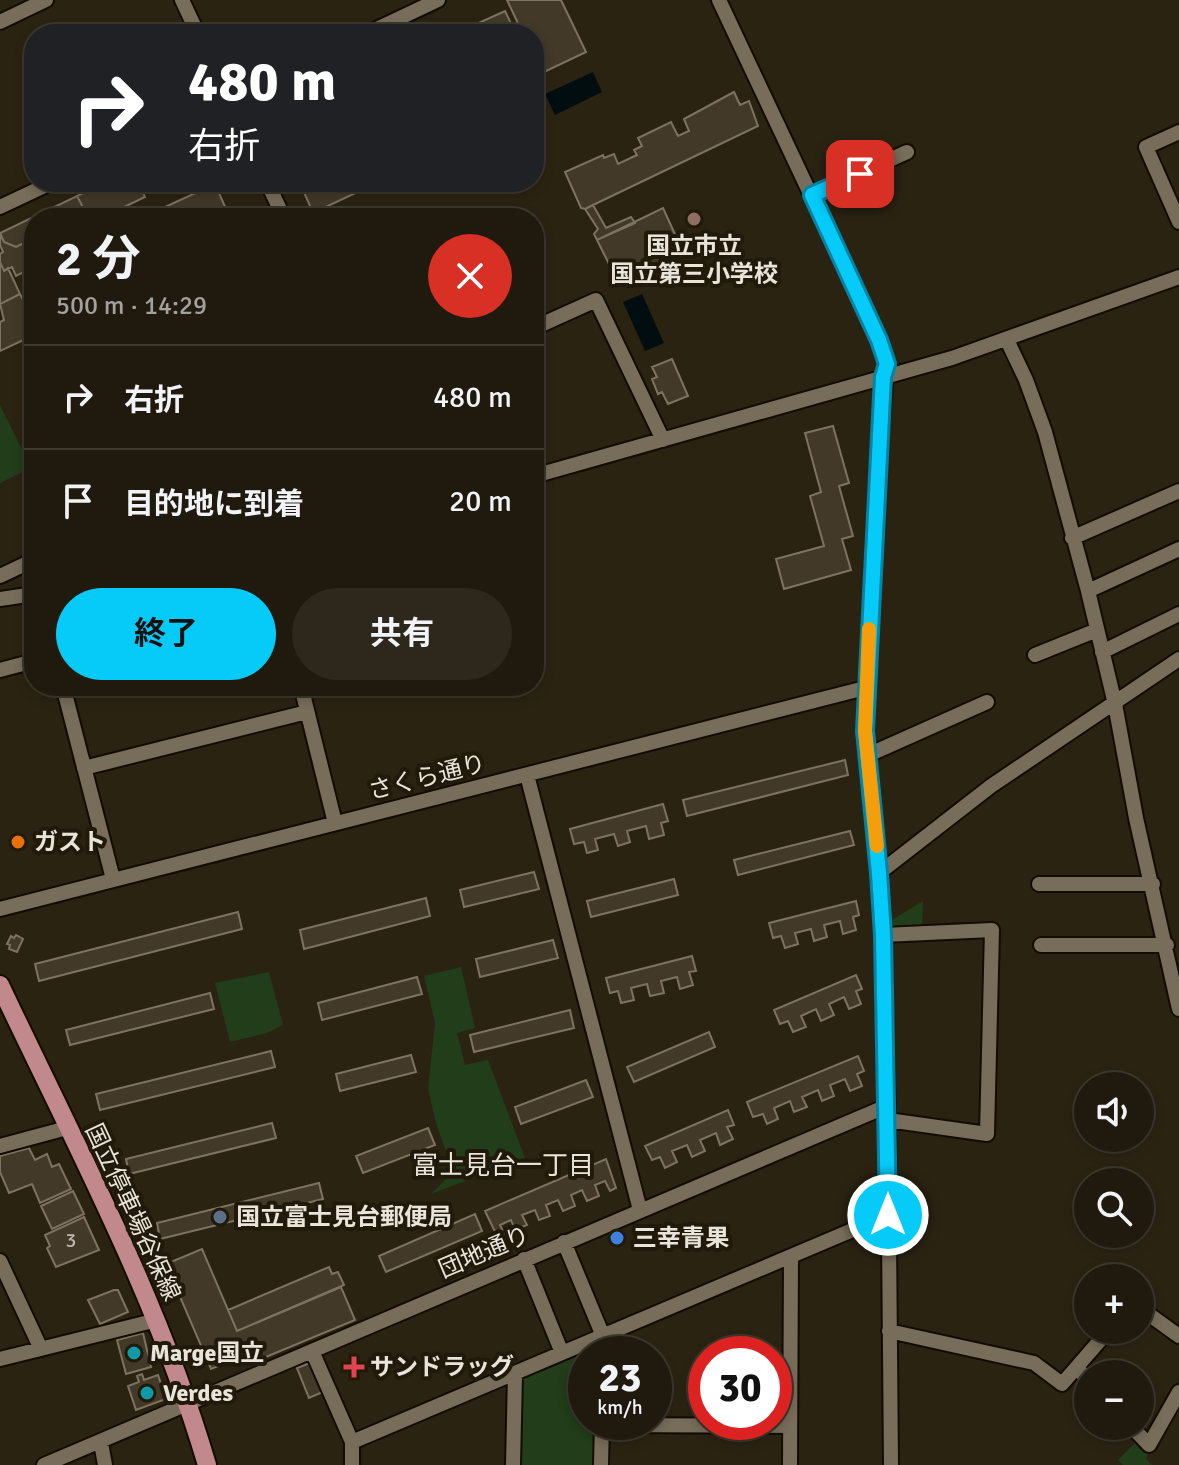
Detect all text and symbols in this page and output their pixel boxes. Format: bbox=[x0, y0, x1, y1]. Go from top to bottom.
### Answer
text: 480 m bbox=[188, 47, 336, 116]
icon: right bbox=[56, 56, 160, 160]
text: 右折 bbox=[188, 124, 260, 169]
pin bbox=[826, 140, 894, 208]
icon: arrive bbox=[838, 152, 882, 196]
marker: 国立市立 国立第三小学校 bbox=[685, 210, 703, 228]
text: 2 分 bbox=[56, 230, 140, 289]
place label: 国立市立 国立第三小学校 bbox=[610, 231, 778, 289]
button: close bbox=[428, 234, 512, 318]
text: 500 m · 14:29 bbox=[56, 290, 207, 322]
icon: right bbox=[56, 375, 100, 419]
text: 480 m bbox=[433, 379, 512, 416]
text: 右折 bbox=[124, 382, 184, 419]
icon: arrive bbox=[56, 479, 100, 523]
text: 20 m bbox=[449, 483, 512, 520]
text: 目的地に到着 bbox=[124, 486, 304, 523]
button: 終了 bbox=[56, 588, 276, 680]
button: 共有 bbox=[292, 588, 512, 680]
street label: さくら通り bbox=[365, 748, 489, 806]
place label: ガスト bbox=[34, 827, 106, 857]
marker: ガスト bbox=[9, 833, 27, 851]
map controls bbox=[1074, 1072, 1154, 1440]
button: sound bbox=[1074, 1072, 1154, 1152]
street label: 国立停車場谷保線 bbox=[79, 1119, 187, 1305]
district label: 富士見台一丁目 bbox=[412, 1150, 594, 1182]
button: search bbox=[1074, 1168, 1154, 1248]
position arrow bbox=[846, 1173, 930, 1257]
place label: 国立富士見台郵便局 bbox=[236, 1202, 452, 1232]
marker: 国立富士見台郵便局 bbox=[211, 1208, 229, 1226]
street label: 団地通り bbox=[434, 1219, 534, 1285]
place label: 三幸青果 bbox=[633, 1223, 729, 1253]
house number: 3 bbox=[66, 1228, 76, 1253]
marker: 三幸青果 bbox=[608, 1229, 626, 1247]
button: + bbox=[1074, 1264, 1154, 1344]
speed limit sign: 30 bbox=[688, 1336, 792, 1440]
place label: Marge国立 bbox=[150, 1338, 264, 1368]
marker: Marge国立 bbox=[125, 1344, 143, 1362]
place label: サンドラッグ bbox=[370, 1352, 514, 1382]
text: 23 bbox=[598, 1353, 642, 1403]
marker: サンドラッグ bbox=[345, 1358, 363, 1376]
button: − bbox=[1074, 1360, 1154, 1440]
place label: Verdes bbox=[163, 1378, 233, 1408]
marker: Verdes bbox=[138, 1384, 156, 1402]
text: km/h bbox=[597, 1395, 643, 1420]

